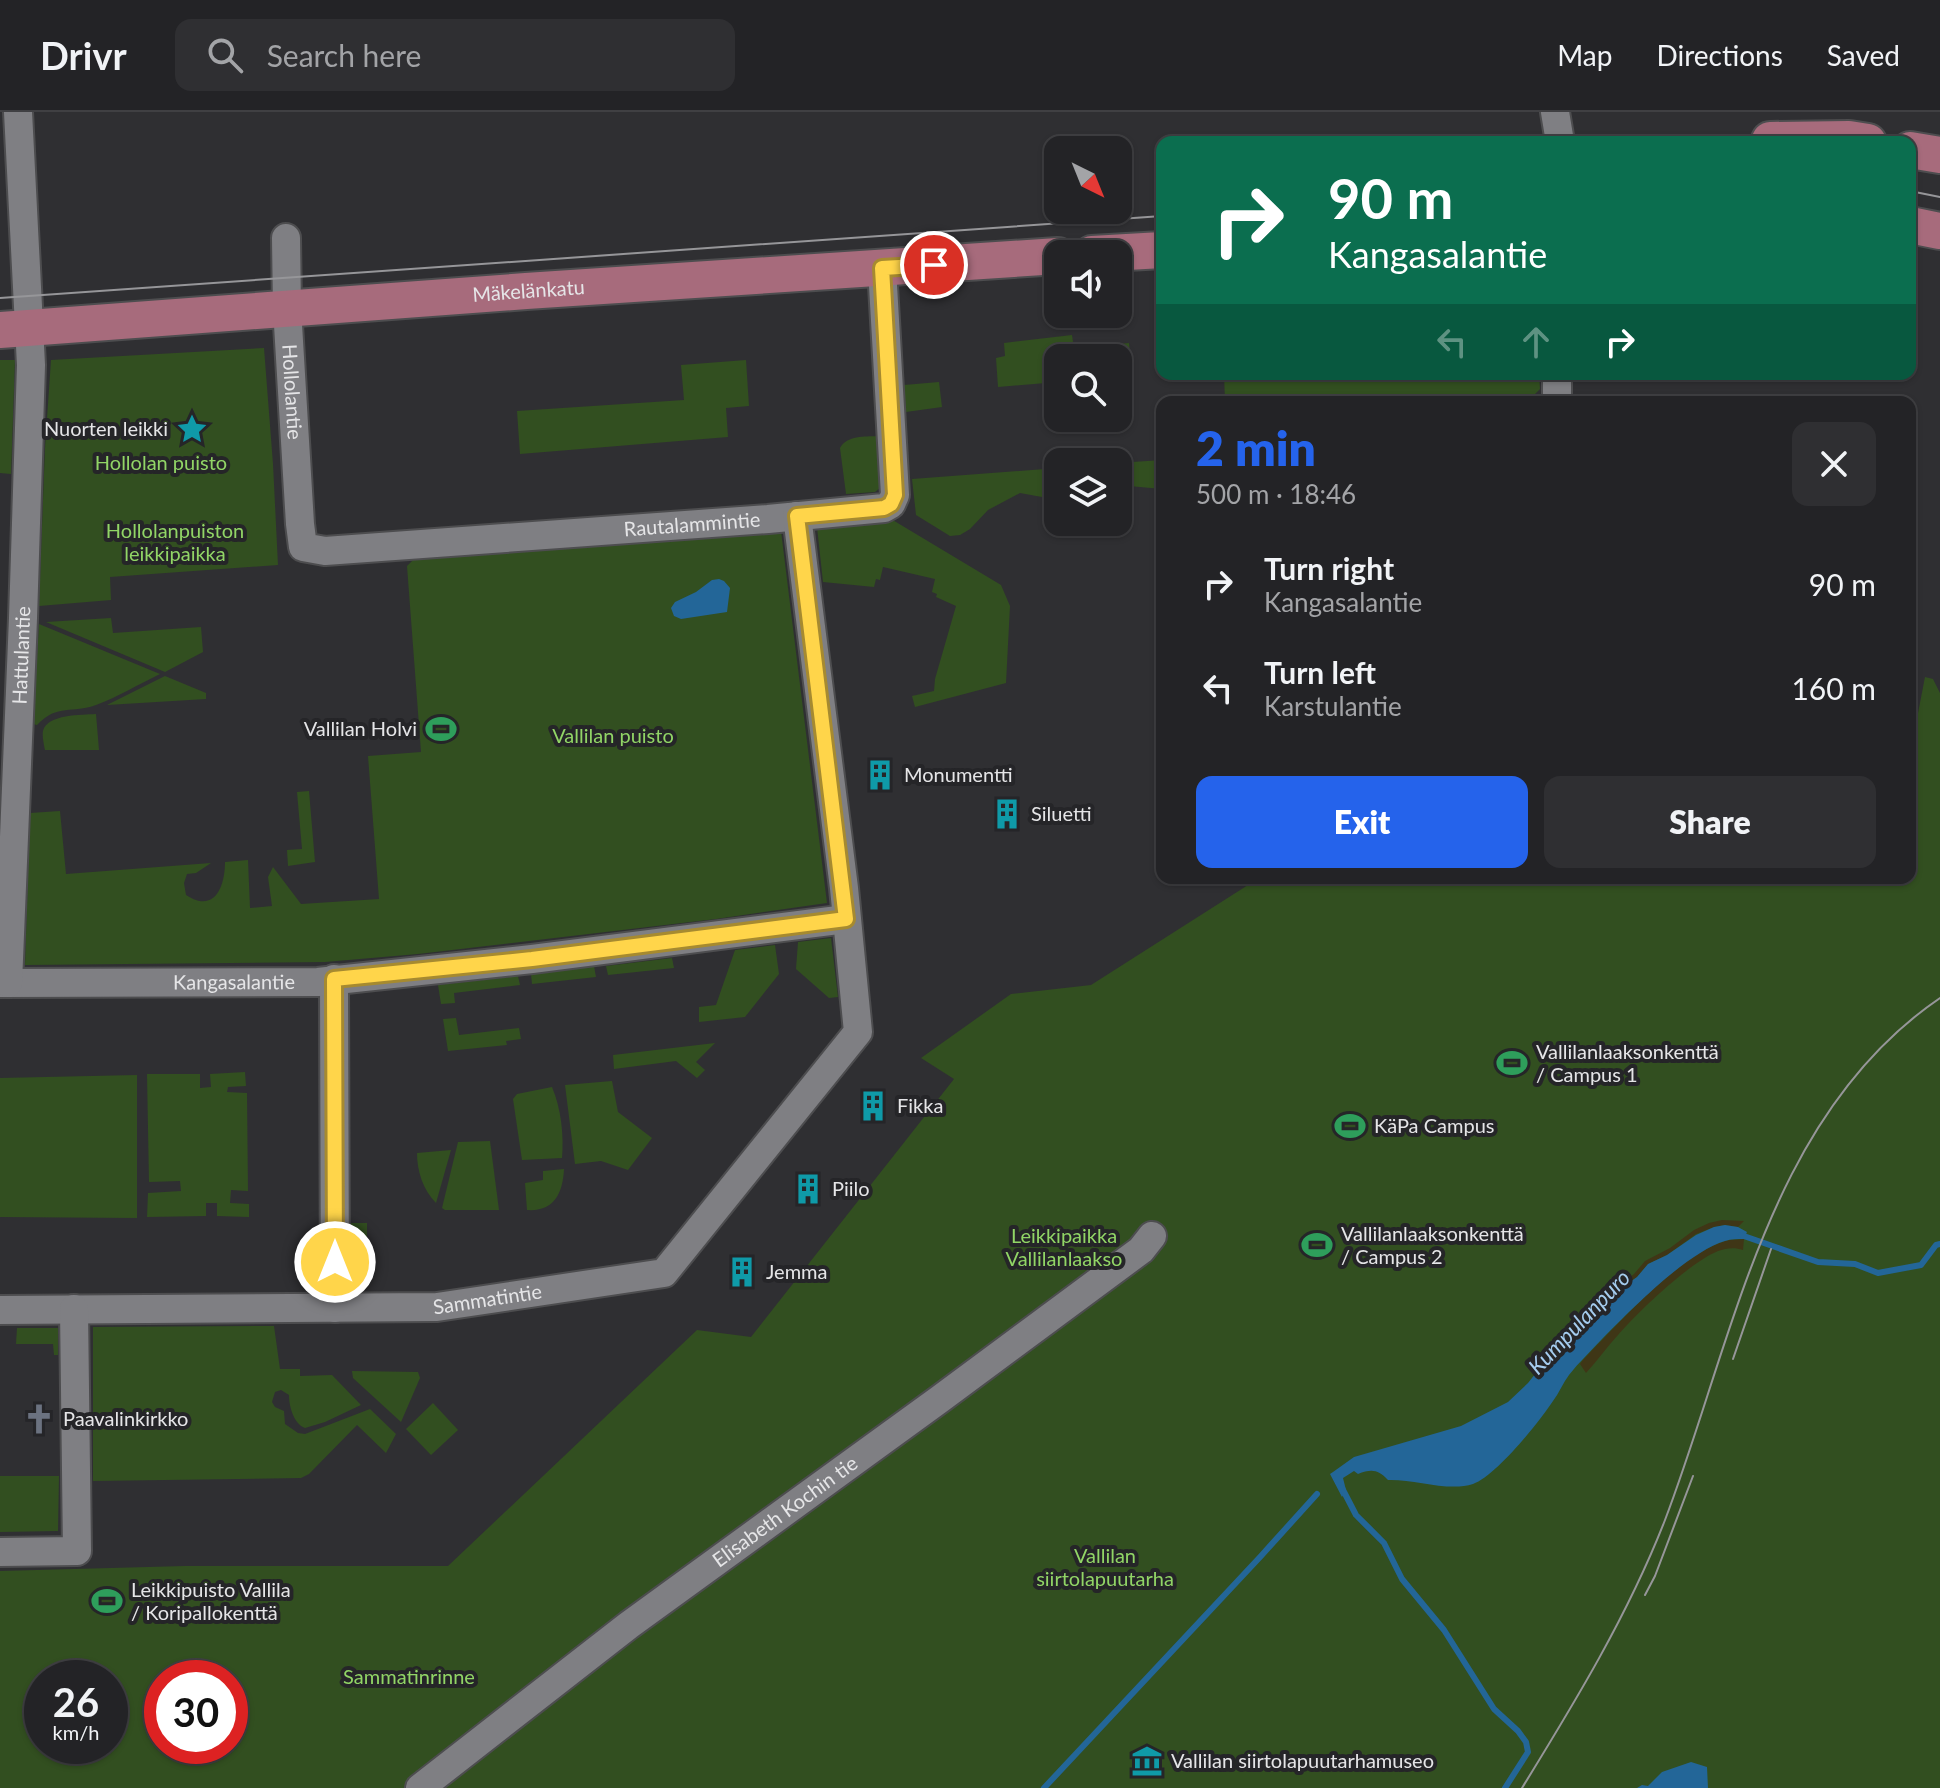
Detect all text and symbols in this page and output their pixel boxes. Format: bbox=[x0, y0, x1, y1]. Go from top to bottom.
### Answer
search box bbox=[175, 19, 735, 91]
text: Drivr bbox=[40, 32, 127, 78]
icon: search bbox=[203, 33, 247, 77]
text: Search here bbox=[267, 37, 421, 73]
text: Map bbox=[1557, 38, 1612, 72]
text: Directions bbox=[1656, 38, 1783, 72]
text: Saved bbox=[1827, 38, 1900, 72]
north arrow bbox=[1044, 136, 1132, 224]
map controls bbox=[1044, 136, 1132, 536]
text: 90 m bbox=[1328, 164, 1453, 231]
icon: right bbox=[1196, 168, 1300, 272]
pin bbox=[900, 231, 968, 299]
text: Kangasalantie bbox=[1328, 232, 1547, 276]
button: sound bbox=[1044, 240, 1132, 328]
icon: arrive bbox=[912, 243, 956, 287]
street label: Mäkelänkatu bbox=[471, 274, 585, 306]
icon: left bbox=[1430, 320, 1474, 364]
icon: ahead bbox=[1514, 320, 1558, 364]
icon: right bbox=[1598, 320, 1642, 364]
street label: Hollolantie bbox=[278, 343, 308, 440]
button: search bbox=[1044, 344, 1132, 432]
place icon: Nuorten leikki bbox=[175, 412, 209, 446]
place label: Nuorten leikki bbox=[44, 416, 168, 440]
text: 2 min bbox=[1196, 419, 1316, 476]
button: close bbox=[1792, 422, 1876, 506]
button: layers bbox=[1044, 448, 1132, 536]
park label: Hollolan puisto bbox=[95, 450, 227, 474]
text: 500 m · 18:46 bbox=[1196, 478, 1356, 510]
street label: Rautalammintie bbox=[623, 507, 761, 540]
park label: Hollolanpuiston leikkipaikka bbox=[106, 518, 244, 565]
text: Turn right bbox=[1264, 550, 1394, 586]
icon: right bbox=[1196, 562, 1240, 606]
text: 90 m bbox=[1809, 566, 1876, 602]
text: Kangasalantie bbox=[1264, 586, 1422, 618]
street label: Hattulantie bbox=[6, 606, 34, 705]
text: Turn left bbox=[1264, 654, 1376, 690]
icon: left bbox=[1196, 666, 1240, 710]
text: 160 m bbox=[1791, 670, 1876, 706]
text: Karstulantie bbox=[1264, 690, 1402, 722]
sports icon: Vallilan Holvi bbox=[424, 712, 458, 746]
place label: Vallilan Holvi bbox=[304, 716, 417, 740]
park label: Vallilan puisto bbox=[552, 723, 674, 747]
building icon: Monumentti bbox=[863, 758, 897, 792]
place label: Monumentti bbox=[904, 762, 1013, 786]
button: Exit bbox=[1196, 776, 1528, 868]
button: Share bbox=[1544, 776, 1876, 868]
building icon: Siluetti bbox=[990, 797, 1024, 831]
place label: Siluetti bbox=[1031, 801, 1092, 825]
street label: Kangasalantie bbox=[173, 969, 295, 993]
place label: Vallilanlaaksonkenttä / Campus 1 bbox=[1536, 1039, 1719, 1086]
sports icon: Vallilanlaaksonkenttä / Campus 1 bbox=[1495, 1046, 1529, 1080]
building icon: Fikka bbox=[856, 1089, 890, 1123]
place label: Fikka bbox=[897, 1093, 943, 1117]
sports icon: KäPa Campus bbox=[1333, 1109, 1367, 1143]
place label: KäPa Campus bbox=[1374, 1113, 1494, 1137]
building icon: Piilo bbox=[791, 1172, 825, 1206]
place label: Piilo bbox=[832, 1176, 870, 1200]
position arrow bbox=[293, 1220, 377, 1304]
place label: Vallilanlaaksonkenttä / Campus 2 bbox=[1341, 1221, 1524, 1268]
park label: Leikkipaikka Vallilanlaakso bbox=[1006, 1223, 1122, 1270]
sports icon: Vallilanlaaksonkenttä / Campus 2 bbox=[1300, 1228, 1334, 1262]
building icon: Jemma bbox=[725, 1255, 759, 1289]
place label: Jemma bbox=[766, 1259, 828, 1283]
water label: Kumpulanpuro bbox=[1522, 1264, 1635, 1380]
street label: Sammatintie bbox=[431, 1278, 543, 1318]
church icon: Paavalinkirkko bbox=[22, 1402, 56, 1436]
place label: Paavalinkirkko bbox=[63, 1406, 188, 1430]
street label: Elisabeth Kochin tie bbox=[707, 1450, 862, 1571]
park label: Vallilan siirtolapuutarha bbox=[1036, 1543, 1174, 1590]
place label: Leikkipuisto Vallila / Koripallokenttä bbox=[131, 1577, 291, 1624]
sports icon: Leikkipuisto Vallila / Koripallokenttä bbox=[90, 1584, 124, 1618]
speed limit sign: 30 bbox=[144, 1660, 248, 1764]
park label: Sammatinrinne bbox=[343, 1664, 475, 1688]
text: 26 bbox=[53, 1678, 99, 1726]
text: km/h bbox=[53, 1720, 99, 1744]
museum icon: Vallilan siirtolapuutarhamuseo bbox=[1130, 1744, 1164, 1778]
place label: Vallilan siirtolapuutarhamuseo bbox=[1171, 1748, 1434, 1772]

